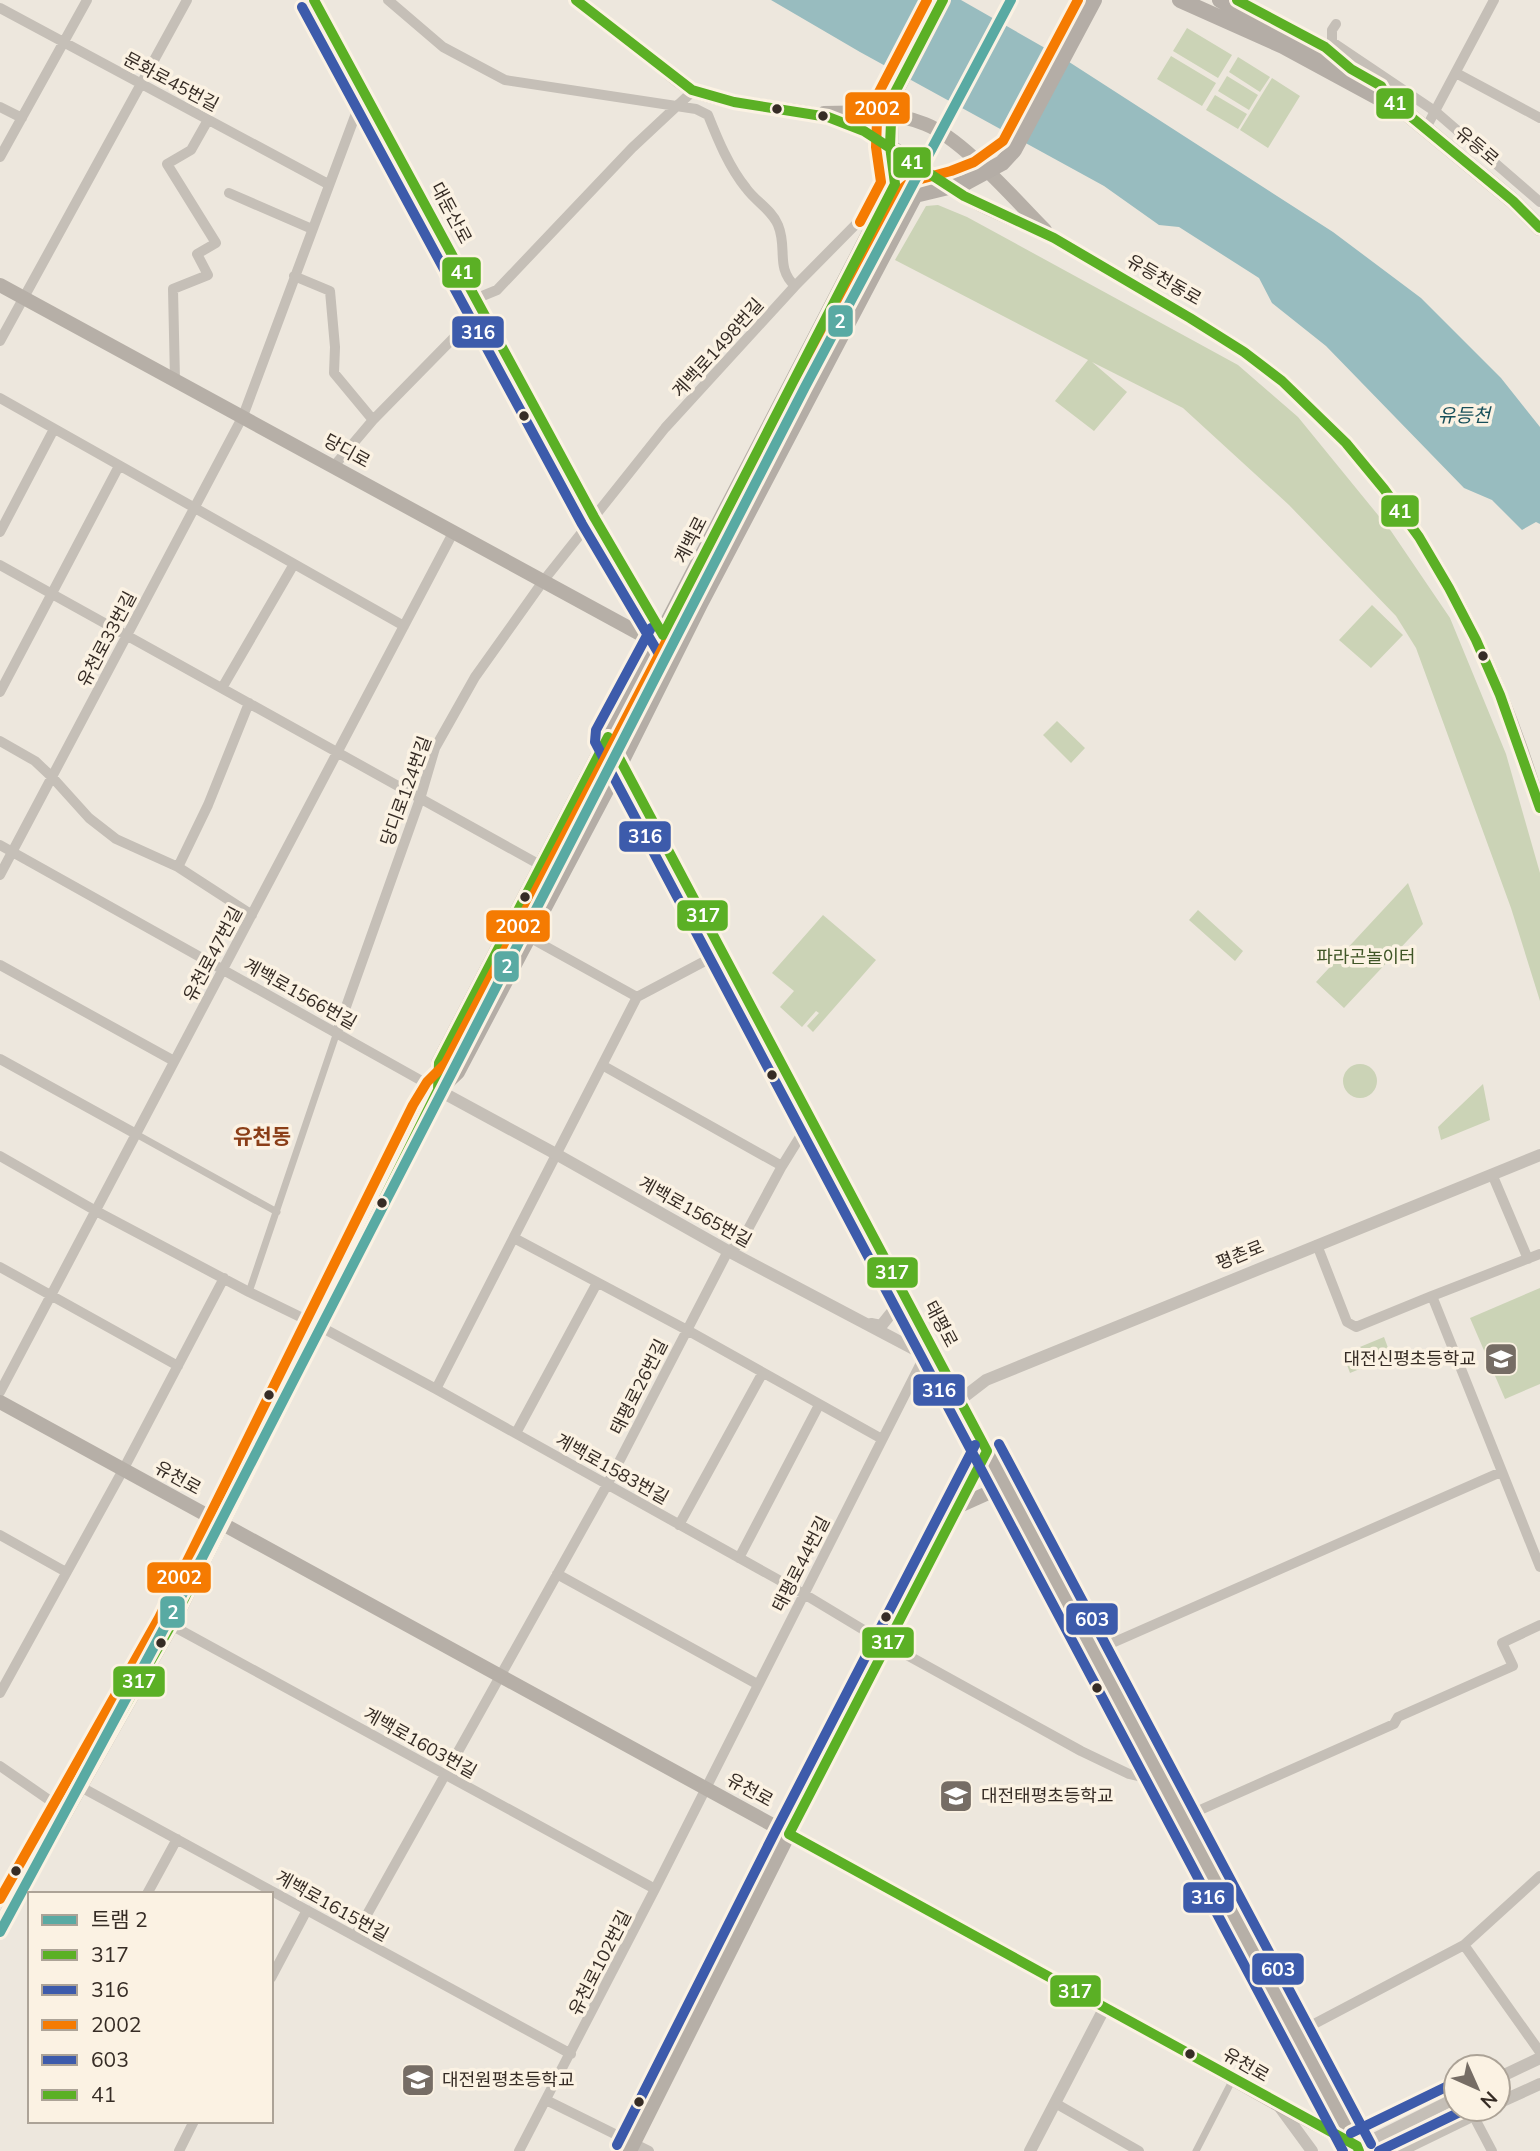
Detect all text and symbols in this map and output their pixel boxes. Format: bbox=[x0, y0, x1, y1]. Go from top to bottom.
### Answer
street label: 문화로45번길 bbox=[120, 47, 223, 116]
line badge: 41 bbox=[1375, 87, 1415, 120]
line badge: 2002 bbox=[844, 91, 911, 125]
text: 41 bbox=[1384, 91, 1406, 115]
text: 2002 bbox=[854, 96, 900, 120]
unlabelled marker bbox=[770, 102, 784, 116]
unlabelled marker bbox=[816, 109, 830, 123]
street label: 유등로 bbox=[1451, 121, 1504, 170]
line badge: 41 bbox=[892, 146, 932, 179]
text: 41 bbox=[901, 150, 923, 174]
street label: 대둔산로 bbox=[426, 178, 477, 247]
street label: 유등천동로 bbox=[1123, 249, 1206, 310]
line badge: 41 bbox=[441, 256, 482, 289]
text: 41 bbox=[451, 260, 473, 284]
street label: 계백로1498번길 bbox=[667, 293, 768, 402]
line badge: 2 bbox=[827, 304, 854, 338]
text: 2 bbox=[834, 309, 846, 333]
line badge: 316 bbox=[451, 315, 505, 349]
text: 316 bbox=[461, 320, 495, 344]
water label: 유등천 bbox=[1438, 403, 1492, 427]
unlabelled marker bbox=[517, 409, 531, 423]
street label: 당디로 bbox=[320, 428, 375, 473]
line badge: 41 bbox=[1380, 494, 1420, 528]
text: 41 bbox=[1389, 499, 1411, 523]
street label: 계백로 bbox=[669, 512, 712, 567]
street label: 유천로33번길 bbox=[72, 587, 141, 690]
unlabelled marker bbox=[1476, 649, 1490, 663]
street label: 당디로124번길 bbox=[375, 733, 436, 849]
line badge: 316 bbox=[618, 820, 672, 853]
text: 316 bbox=[628, 824, 662, 848]
unlabelled marker bbox=[518, 890, 532, 904]
line badge: 317 bbox=[676, 899, 729, 932]
street label: 유천로47번길 bbox=[178, 902, 247, 1005]
text: 317 bbox=[686, 903, 720, 927]
line badge: 2002 bbox=[485, 909, 551, 943]
text: 2002 bbox=[495, 914, 541, 938]
park label: 파라곤놀이터 bbox=[1316, 945, 1416, 968]
line badge: 2 bbox=[493, 950, 520, 983]
street label: 계백로1566번길 bbox=[240, 953, 361, 1034]
text: 2 bbox=[501, 954, 513, 978]
unlabelled marker bbox=[765, 1068, 779, 1082]
district label: 유천동 bbox=[233, 1123, 291, 1149]
street label: 계백로1565번길 bbox=[635, 1171, 756, 1252]
unlabelled marker bbox=[375, 1196, 389, 1210]
street label: 평촌로 bbox=[1212, 1235, 1267, 1275]
line badge: 317 bbox=[866, 1256, 919, 1289]
text: 317 bbox=[875, 1260, 909, 1284]
street label: 태평로 bbox=[920, 1296, 963, 1351]
street label: 태평로26번길 bbox=[605, 1335, 673, 1439]
school or university icon: 대전신평초등학교 bbox=[1482, 1340, 1520, 1378]
place label: 대전신평초등학교 bbox=[1344, 1347, 1476, 1370]
line badge: 316 bbox=[912, 1373, 966, 1407]
text: 316 bbox=[922, 1378, 956, 1402]
unlabelled marker bbox=[262, 1388, 276, 1402]
street label: 계백로1583번길 bbox=[552, 1428, 673, 1509]
street label: 유천로 bbox=[151, 1455, 206, 1500]
street label: 태평로44번길 bbox=[767, 1512, 835, 1616]
line badge: 2002 bbox=[146, 1561, 212, 1594]
text: 2002 bbox=[156, 1565, 202, 1589]
line badge: 2 bbox=[159, 1595, 186, 1629]
text: 2 bbox=[167, 1600, 179, 1624]
line badge: 603 bbox=[1065, 1602, 1119, 1636]
text: 603 bbox=[1075, 1607, 1109, 1631]
unlabelled marker bbox=[879, 1610, 893, 1624]
line badge: 317 bbox=[861, 1626, 915, 1659]
text: 317 bbox=[871, 1630, 905, 1654]
unlabelled marker bbox=[154, 1636, 168, 1650]
line badge: 317 bbox=[112, 1665, 166, 1698]
text: 317 bbox=[122, 1669, 156, 1693]
unlabelled marker bbox=[1090, 1681, 1104, 1695]
street label: 계백로1603번길 bbox=[360, 1702, 481, 1783]
street label: 유천로 bbox=[723, 1767, 778, 1812]
school or university icon: 대전태평초등학교 bbox=[937, 1777, 975, 1815]
place label: 대전태평초등학교 bbox=[981, 1784, 1113, 1807]
unlabelled marker bbox=[9, 1864, 23, 1878]
street label: 계백로1615번길 bbox=[272, 1865, 393, 1946]
line badge: 316 bbox=[1182, 1881, 1235, 1914]
text: 316 bbox=[1191, 1885, 1225, 1909]
legend bbox=[28, 1892, 273, 2123]
text: 트램 2 bbox=[91, 1906, 148, 1932]
street label: 유천로102번길 bbox=[563, 1906, 636, 2019]
text: 317 bbox=[91, 1941, 129, 1967]
line badge: 603 bbox=[1251, 1952, 1305, 1986]
text: 603 bbox=[1261, 1957, 1295, 1981]
line badge: 317 bbox=[1049, 1974, 1102, 2008]
text: 316 bbox=[91, 1976, 129, 2002]
text: 317 bbox=[1058, 1979, 1092, 2003]
text: 2002 bbox=[91, 2011, 141, 2037]
street label: 유천로 bbox=[1219, 2042, 1274, 2087]
text: 603 bbox=[91, 2046, 129, 2072]
unlabelled marker bbox=[1183, 2047, 1197, 2061]
north arrow bbox=[1442, 2053, 1512, 2123]
school or university icon: 대전원평초등학교 bbox=[399, 2061, 437, 2099]
place label: 대전원평초등학교 bbox=[442, 2068, 574, 2091]
text: 41 bbox=[91, 2081, 116, 2107]
text: N bbox=[1475, 2086, 1503, 2114]
unlabelled marker bbox=[632, 2095, 646, 2109]

